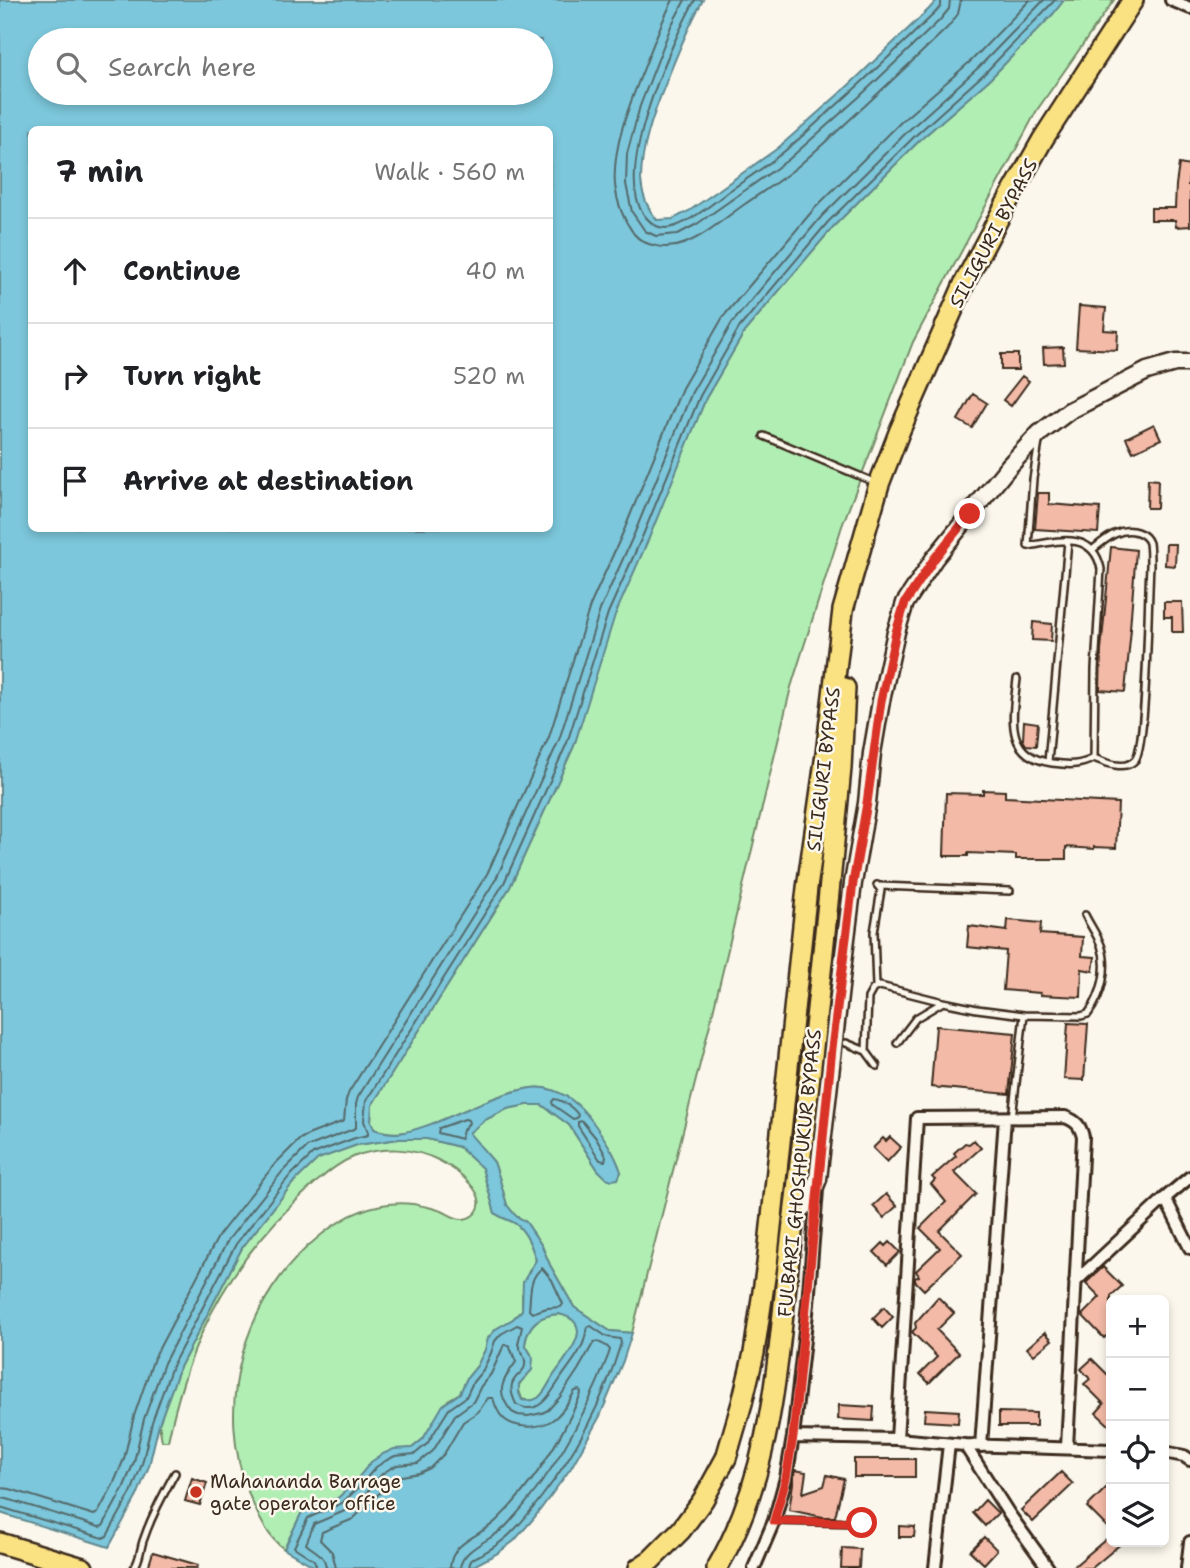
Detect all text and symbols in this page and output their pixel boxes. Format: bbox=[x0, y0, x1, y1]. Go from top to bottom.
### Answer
search box bbox=[28, 28, 553, 105]
icon: search bbox=[52, 48, 90, 86]
text: Search here bbox=[108, 49, 257, 84]
text: 7 min bbox=[56, 151, 143, 192]
street label: SILIGURI BYPASS bbox=[944, 154, 1043, 312]
text: Walk · 560 m bbox=[374, 157, 525, 187]
icon: ahead bbox=[56, 252, 94, 290]
text: Continue bbox=[123, 253, 241, 288]
text: 40 m bbox=[465, 256, 525, 286]
icon: right bbox=[56, 357, 94, 395]
text: Turn right bbox=[123, 358, 261, 393]
text: 520 m bbox=[453, 361, 525, 391]
icon: arrive bbox=[56, 462, 94, 500]
text: Arrive at destination bbox=[123, 463, 413, 498]
route end bbox=[954, 498, 985, 529]
street label: SILIGURI BYPASS bbox=[801, 685, 846, 853]
street label: FULBARI GHOSHPUKUR BYPASS bbox=[772, 1028, 827, 1318]
map controls bbox=[1106, 1295, 1169, 1547]
button: + bbox=[1106, 1295, 1169, 1358]
button: − bbox=[1106, 1358, 1169, 1421]
button: locate bbox=[1106, 1421, 1169, 1484]
place label: Mahananda Barrage gate operator office bbox=[210, 1469, 401, 1516]
marker: Mahananda Barrage gate operator office bbox=[188, 1484, 204, 1500]
button: layers bbox=[1106, 1484, 1169, 1547]
route start bbox=[846, 1507, 877, 1538]

